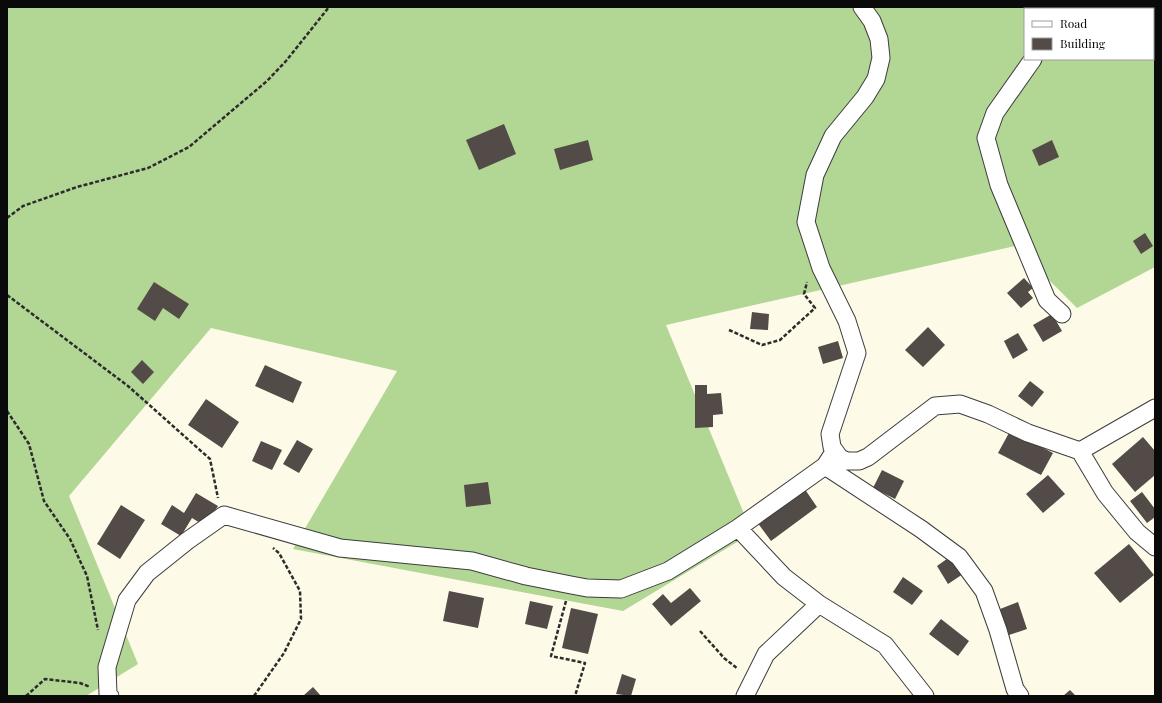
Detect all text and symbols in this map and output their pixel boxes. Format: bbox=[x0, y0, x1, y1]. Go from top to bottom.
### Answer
legend bbox=[1024, 8, 1154, 60]
text: Road bbox=[1060, 15, 1087, 31]
text: Building bbox=[1060, 35, 1106, 51]

